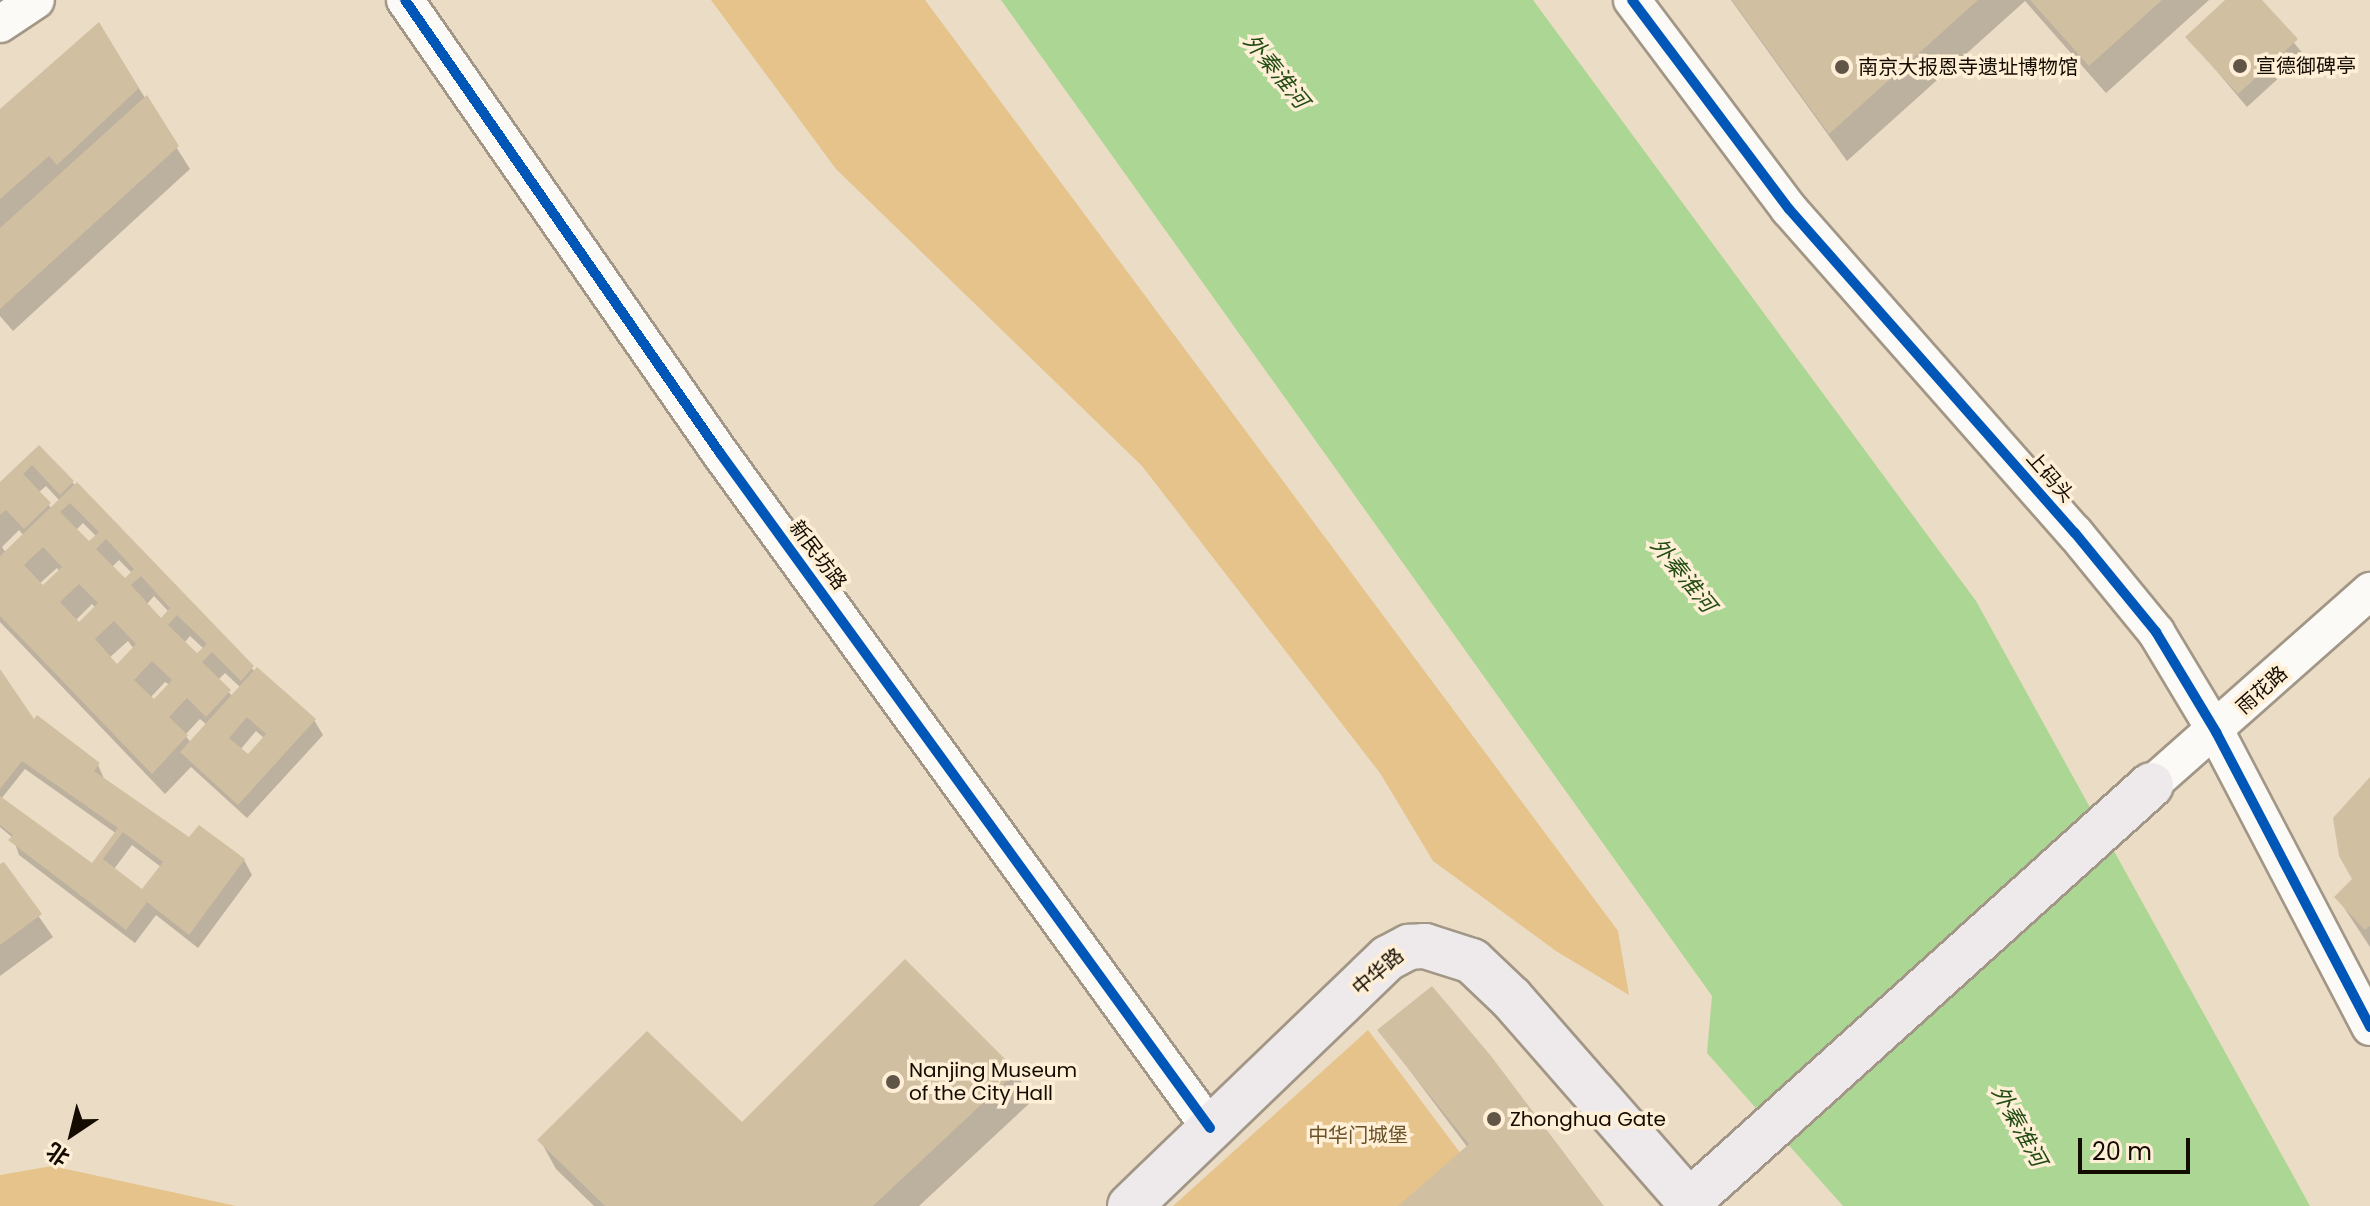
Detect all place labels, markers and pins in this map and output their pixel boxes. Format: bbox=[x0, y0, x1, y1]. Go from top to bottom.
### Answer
place label: 宣德御碑亭 bbox=[2256, 54, 2356, 78]
place label: 南京大报恩寺遗址博物馆 bbox=[1858, 55, 2078, 79]
marker: 宣德御碑亭 bbox=[2231, 57, 2249, 75]
marker: 南京大报恩寺遗址博物馆 bbox=[1833, 58, 1851, 76]
place label: Nanjing Museum of the City Hall bbox=[909, 1058, 1077, 1105]
marker: Nanjing Museum of the City Hall bbox=[884, 1073, 902, 1091]
place label: Zhonghua Gate bbox=[1510, 1107, 1666, 1131]
marker: Zhonghua Gate bbox=[1485, 1110, 1503, 1128]

